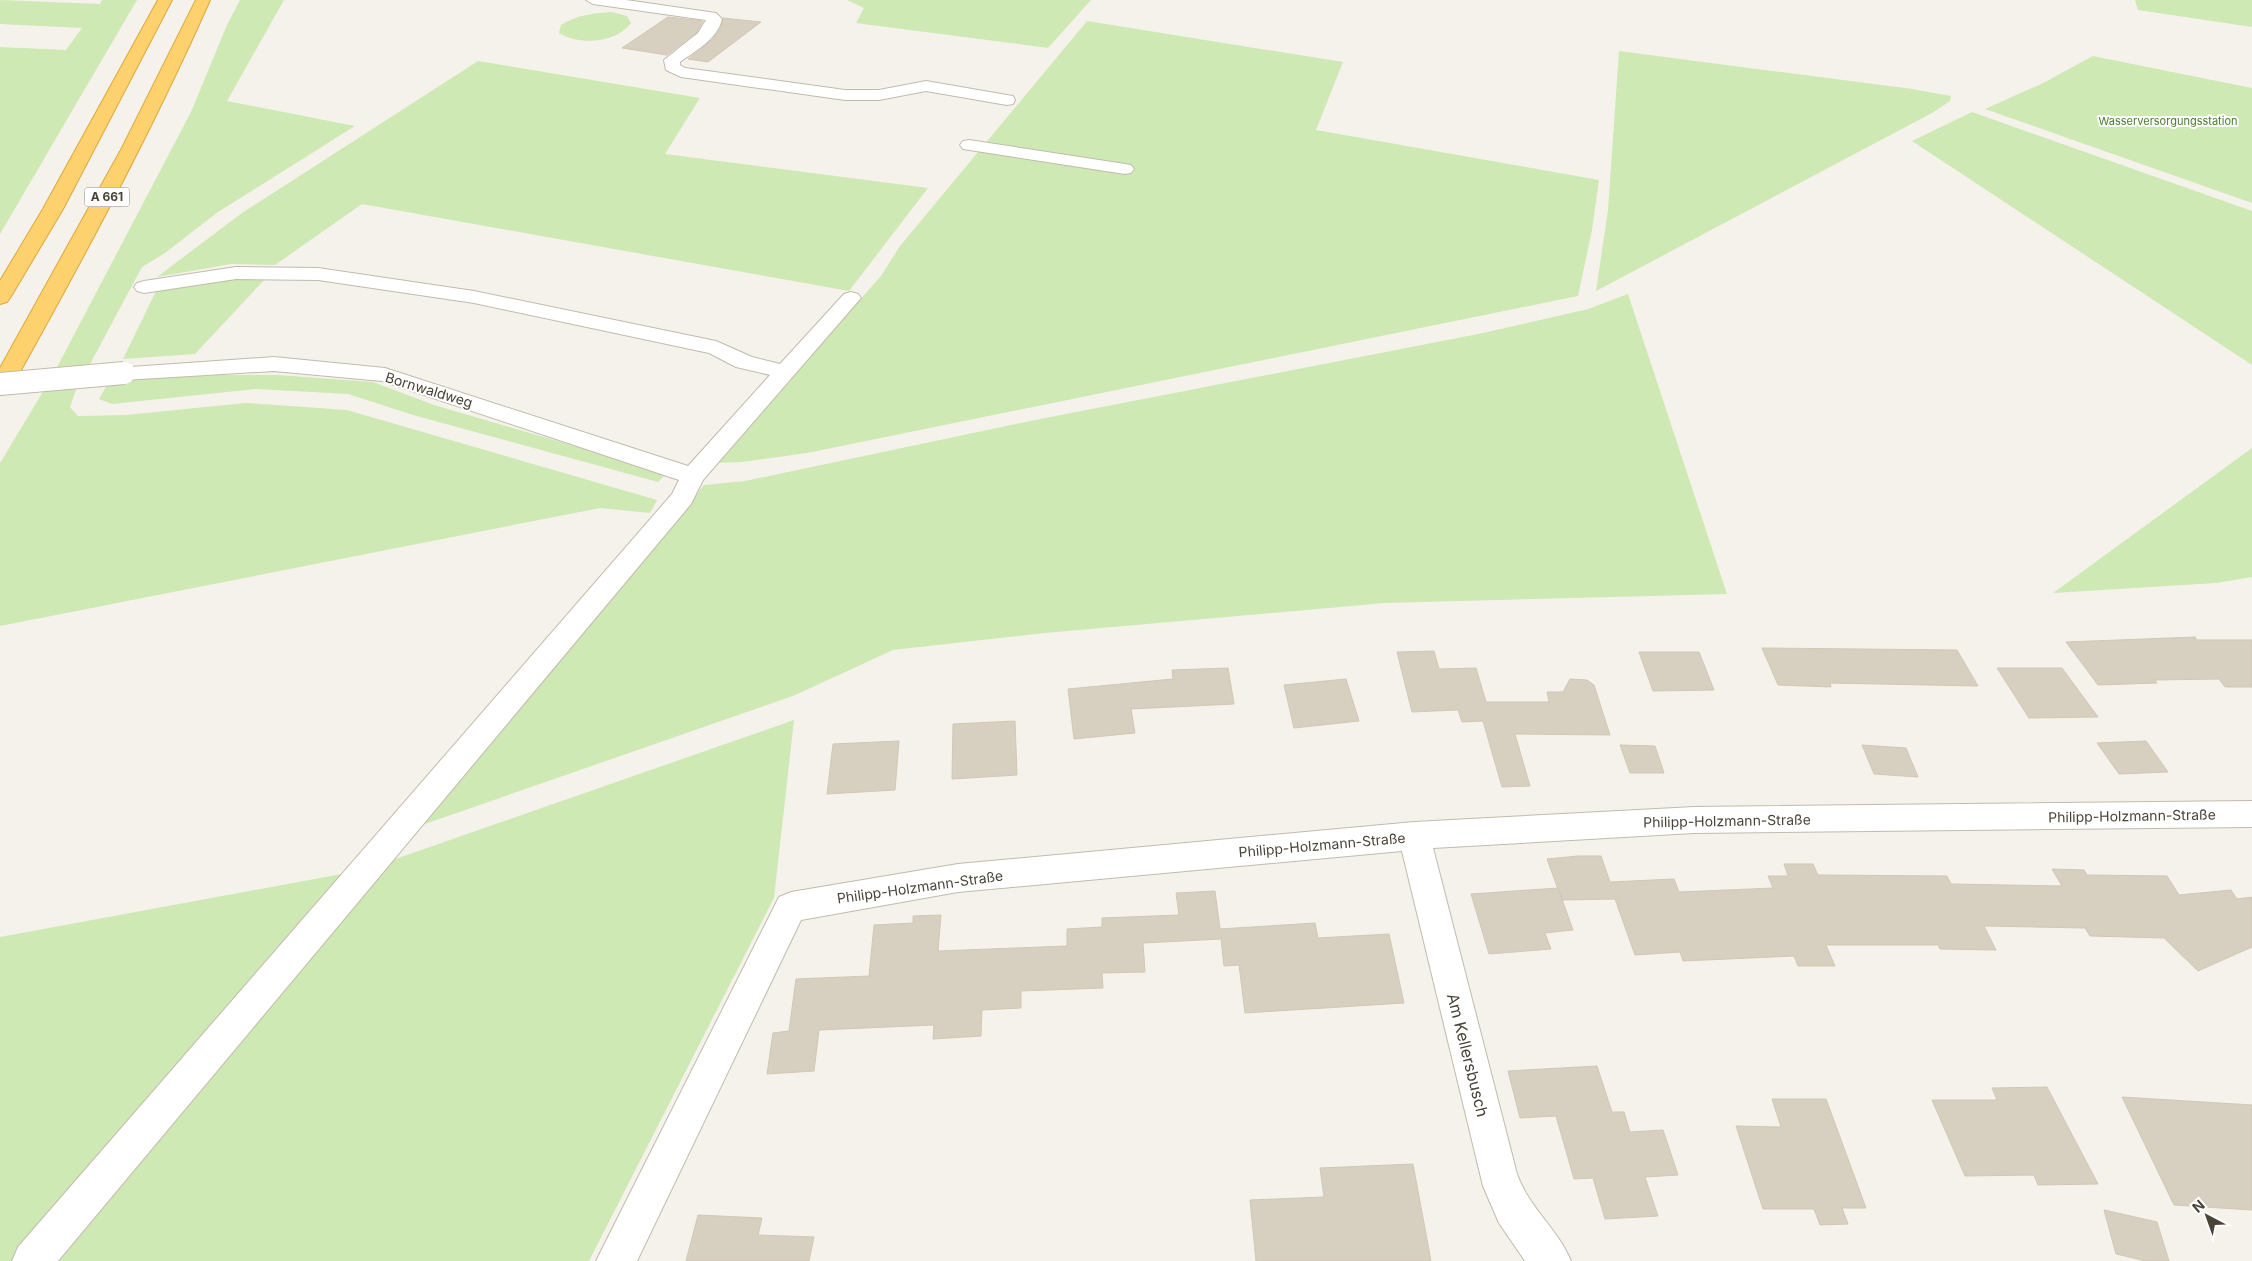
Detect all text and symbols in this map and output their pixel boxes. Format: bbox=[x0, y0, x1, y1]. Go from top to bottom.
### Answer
park label: Wasserversorgungsstation bbox=[2099, 114, 2237, 128]
road number: A 661 bbox=[84, 188, 130, 206]
street label: Bornwaldweg bbox=[383, 368, 475, 411]
street label: Philipp-Holzmann-Straße bbox=[2048, 806, 2216, 825]
street label: Philipp-Holzmann-Straße bbox=[1643, 811, 1811, 830]
street label: Philipp-Holzmann-Straße bbox=[1238, 829, 1406, 860]
street label: Philipp-Holzmann-Straße bbox=[836, 866, 1004, 907]
street label: Am Kellersbusch bbox=[1443, 991, 1493, 1119]
north arrow bbox=[2182, 1191, 2232, 1241]
text: N bbox=[2189, 1196, 2208, 1216]

